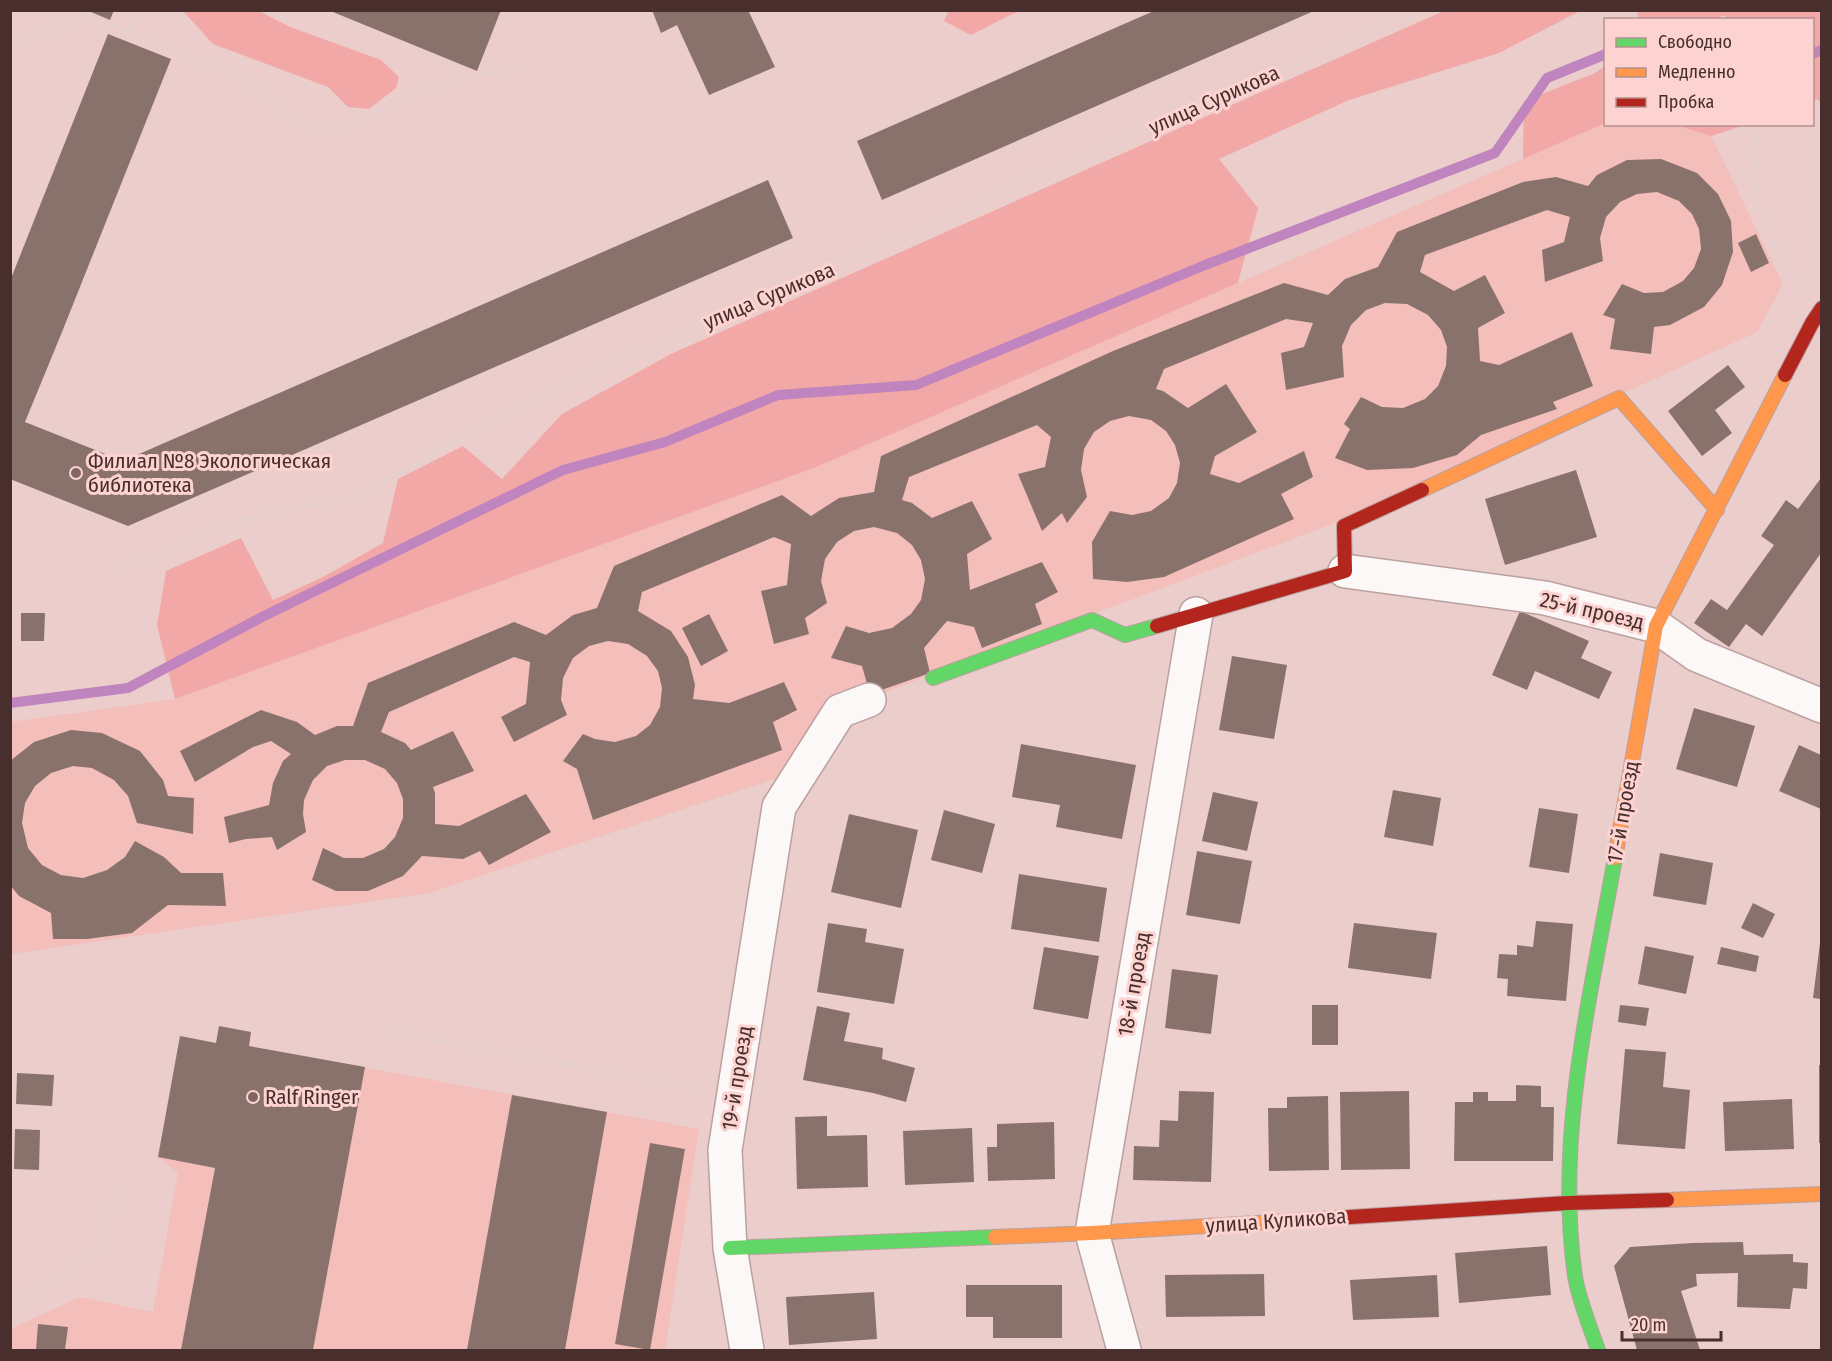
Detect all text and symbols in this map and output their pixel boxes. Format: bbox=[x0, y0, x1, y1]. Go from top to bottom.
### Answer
legend bbox=[1604, 18, 1814, 126]
text: Свободно bbox=[1658, 31, 1732, 53]
street label: улица Сурикова bbox=[1145, 60, 1283, 140]
text: Медленно bbox=[1658, 61, 1736, 83]
text: Пробка bbox=[1658, 91, 1714, 113]
street label: улица Сурикова bbox=[699, 257, 839, 335]
place label: Филиал №8 Экологическая библиотека bbox=[88, 448, 331, 498]
marker: Филиал №8 Экологическая библиотека bbox=[69, 466, 83, 480]
street label: 25-й проезд bbox=[1538, 586, 1646, 636]
street label: 17-й проезд bbox=[1601, 759, 1645, 865]
street label: 18-й проезд bbox=[1112, 930, 1156, 1038]
street label: 19-й проезд bbox=[716, 1024, 758, 1132]
place label: Ralf Ringer bbox=[265, 1084, 359, 1110]
marker: Ralf Ringer bbox=[246, 1090, 260, 1104]
street label: улица Куликова bbox=[1205, 1203, 1347, 1239]
scale bar bbox=[1622, 1304, 1721, 1342]
text: 20 m bbox=[1631, 1314, 1666, 1336]

